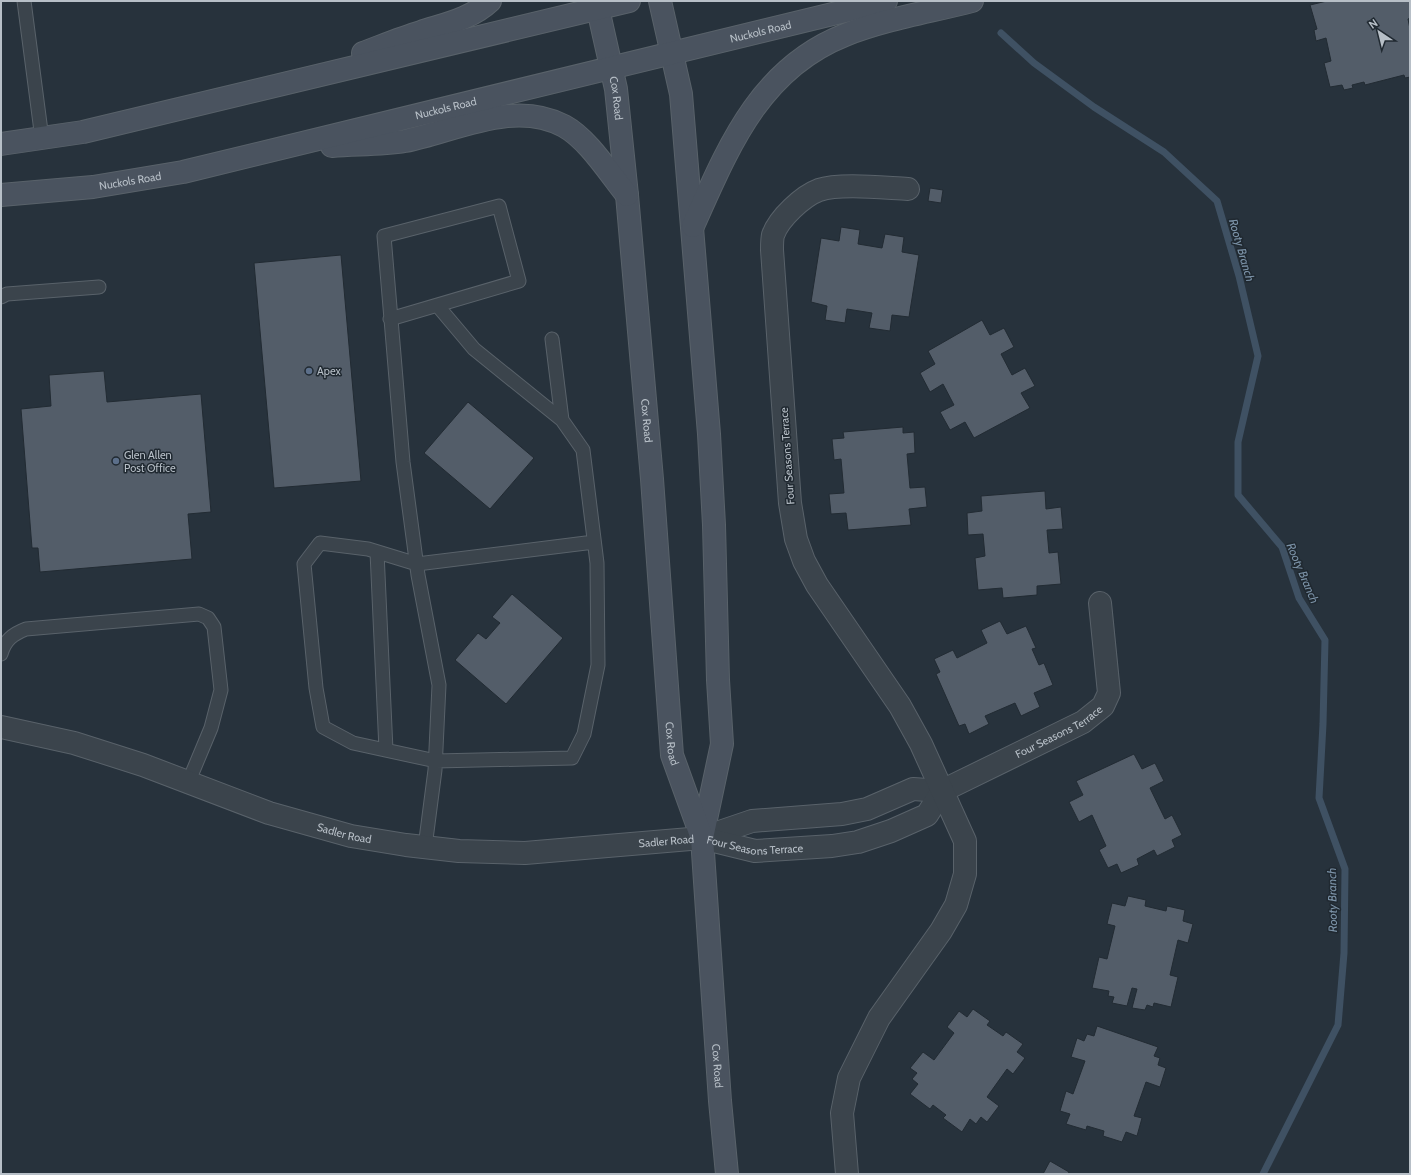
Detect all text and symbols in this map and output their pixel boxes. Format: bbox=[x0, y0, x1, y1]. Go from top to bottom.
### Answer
north arrow bbox=[1359, 12, 1399, 52]
text: N bbox=[1366, 16, 1380, 32]
street label: Nuckols Road bbox=[728, 17, 793, 46]
street label: Cox Road bbox=[606, 75, 626, 121]
street label: Nuckols Road bbox=[414, 94, 478, 122]
street label: Nuckols Road bbox=[98, 169, 162, 193]
water label: Rooty Branch bbox=[1226, 217, 1258, 283]
place label: Apex bbox=[317, 364, 341, 378]
marker: Apex bbox=[304, 366, 314, 376]
street label: Cox Road bbox=[638, 398, 656, 443]
street label: Four Seasons Terrace bbox=[777, 407, 797, 505]
place label: Glen Allen Post Office bbox=[124, 448, 176, 475]
marker: Glen Allen Post Office bbox=[111, 456, 121, 466]
water label: Rooty Branch bbox=[1283, 540, 1323, 606]
street label: Four Seasons Terrace bbox=[1013, 702, 1106, 761]
street label: Cox Road bbox=[663, 721, 682, 767]
street label: Sadler Road bbox=[315, 820, 373, 846]
street label: Sadler Road bbox=[638, 832, 695, 850]
street label: Four Seasons Terrace bbox=[705, 832, 804, 858]
water label: Rooty Branch bbox=[1324, 868, 1340, 932]
street label: Cox Road bbox=[709, 1043, 726, 1088]

